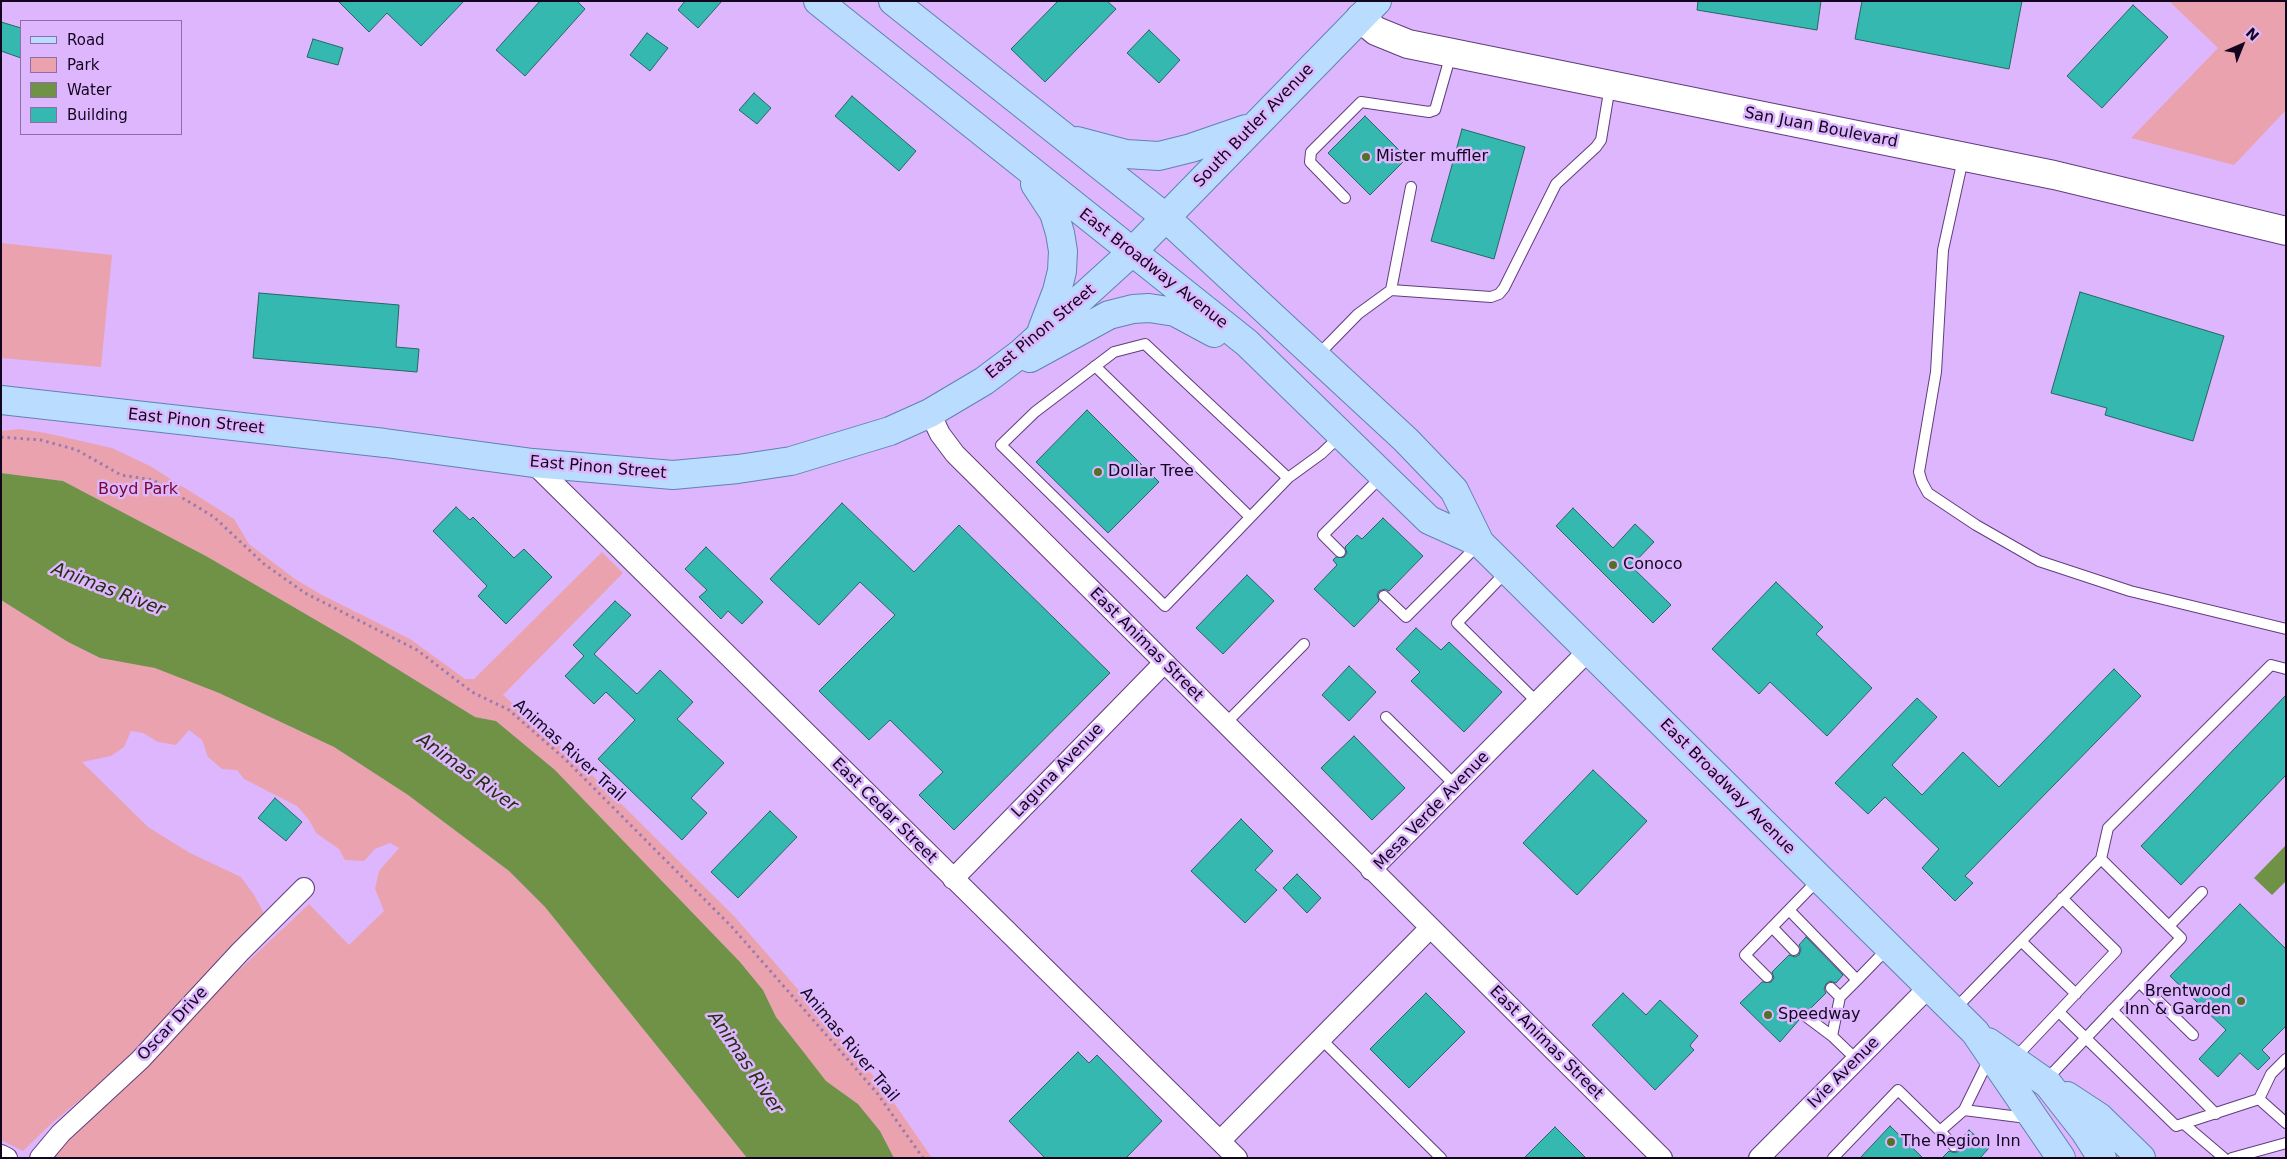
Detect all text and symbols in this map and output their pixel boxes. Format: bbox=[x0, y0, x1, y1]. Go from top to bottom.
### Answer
legend bbox=[20, 20, 182, 135]
north arrow bbox=[2217, 20, 2267, 70]
text: N bbox=[2243, 24, 2262, 44]
text: Road bbox=[67, 31, 105, 49]
text: Park bbox=[67, 56, 99, 74]
street label: South Butler Avenue bbox=[1190, 60, 1318, 192]
text: Water bbox=[67, 81, 111, 99]
street label: San Juan Boulevard bbox=[1743, 104, 1899, 152]
text: Building bbox=[67, 106, 128, 124]
place label: Mister muffler bbox=[1376, 147, 1488, 167]
marker: Mister muffler bbox=[1360, 151, 1372, 163]
street label: East Broadway Avenue bbox=[1075, 205, 1231, 333]
street label: East Pinon Street bbox=[982, 281, 1100, 383]
street label: East Pinon Street bbox=[127, 405, 265, 439]
street label: East Pinon Street bbox=[529, 452, 667, 484]
place label: Dollar Tree bbox=[1108, 462, 1194, 482]
marker: Dollar Tree bbox=[1092, 466, 1104, 478]
park label: Boyd Park bbox=[98, 480, 178, 500]
place label: Conoco bbox=[1623, 555, 1682, 575]
water label: Animas River bbox=[49, 559, 167, 621]
marker: Conoco bbox=[1607, 559, 1619, 571]
street label: East Animas Street bbox=[1085, 584, 1207, 706]
street label: Animas River Trail bbox=[509, 696, 629, 806]
street label: East Broadway Avenue bbox=[1655, 715, 1799, 859]
street label: Laguna Avenue bbox=[1008, 720, 1108, 822]
water label: Animas River bbox=[413, 729, 521, 817]
street label: Mesa Verde Avenue bbox=[1370, 748, 1494, 874]
street label: East Cedar Street bbox=[827, 754, 941, 868]
street label: East Animas Street bbox=[1485, 982, 1607, 1104]
place label: Brentwood Inn & Garden bbox=[2125, 982, 2231, 1020]
street label: Oscar Drive bbox=[134, 983, 212, 1065]
street label: Animas River Trail bbox=[796, 984, 902, 1106]
marker: Brentwood Inn & Garden bbox=[2235, 995, 2247, 1007]
place label: Speedway bbox=[1778, 1005, 1861, 1025]
water label: Animas River bbox=[703, 1008, 787, 1118]
marker: Speedway bbox=[1762, 1009, 1774, 1021]
street label: Ivie Avenue bbox=[1804, 1033, 1884, 1113]
place label: The Region Inn bbox=[1901, 1132, 2021, 1152]
marker: The Region Inn bbox=[1885, 1136, 1897, 1148]

